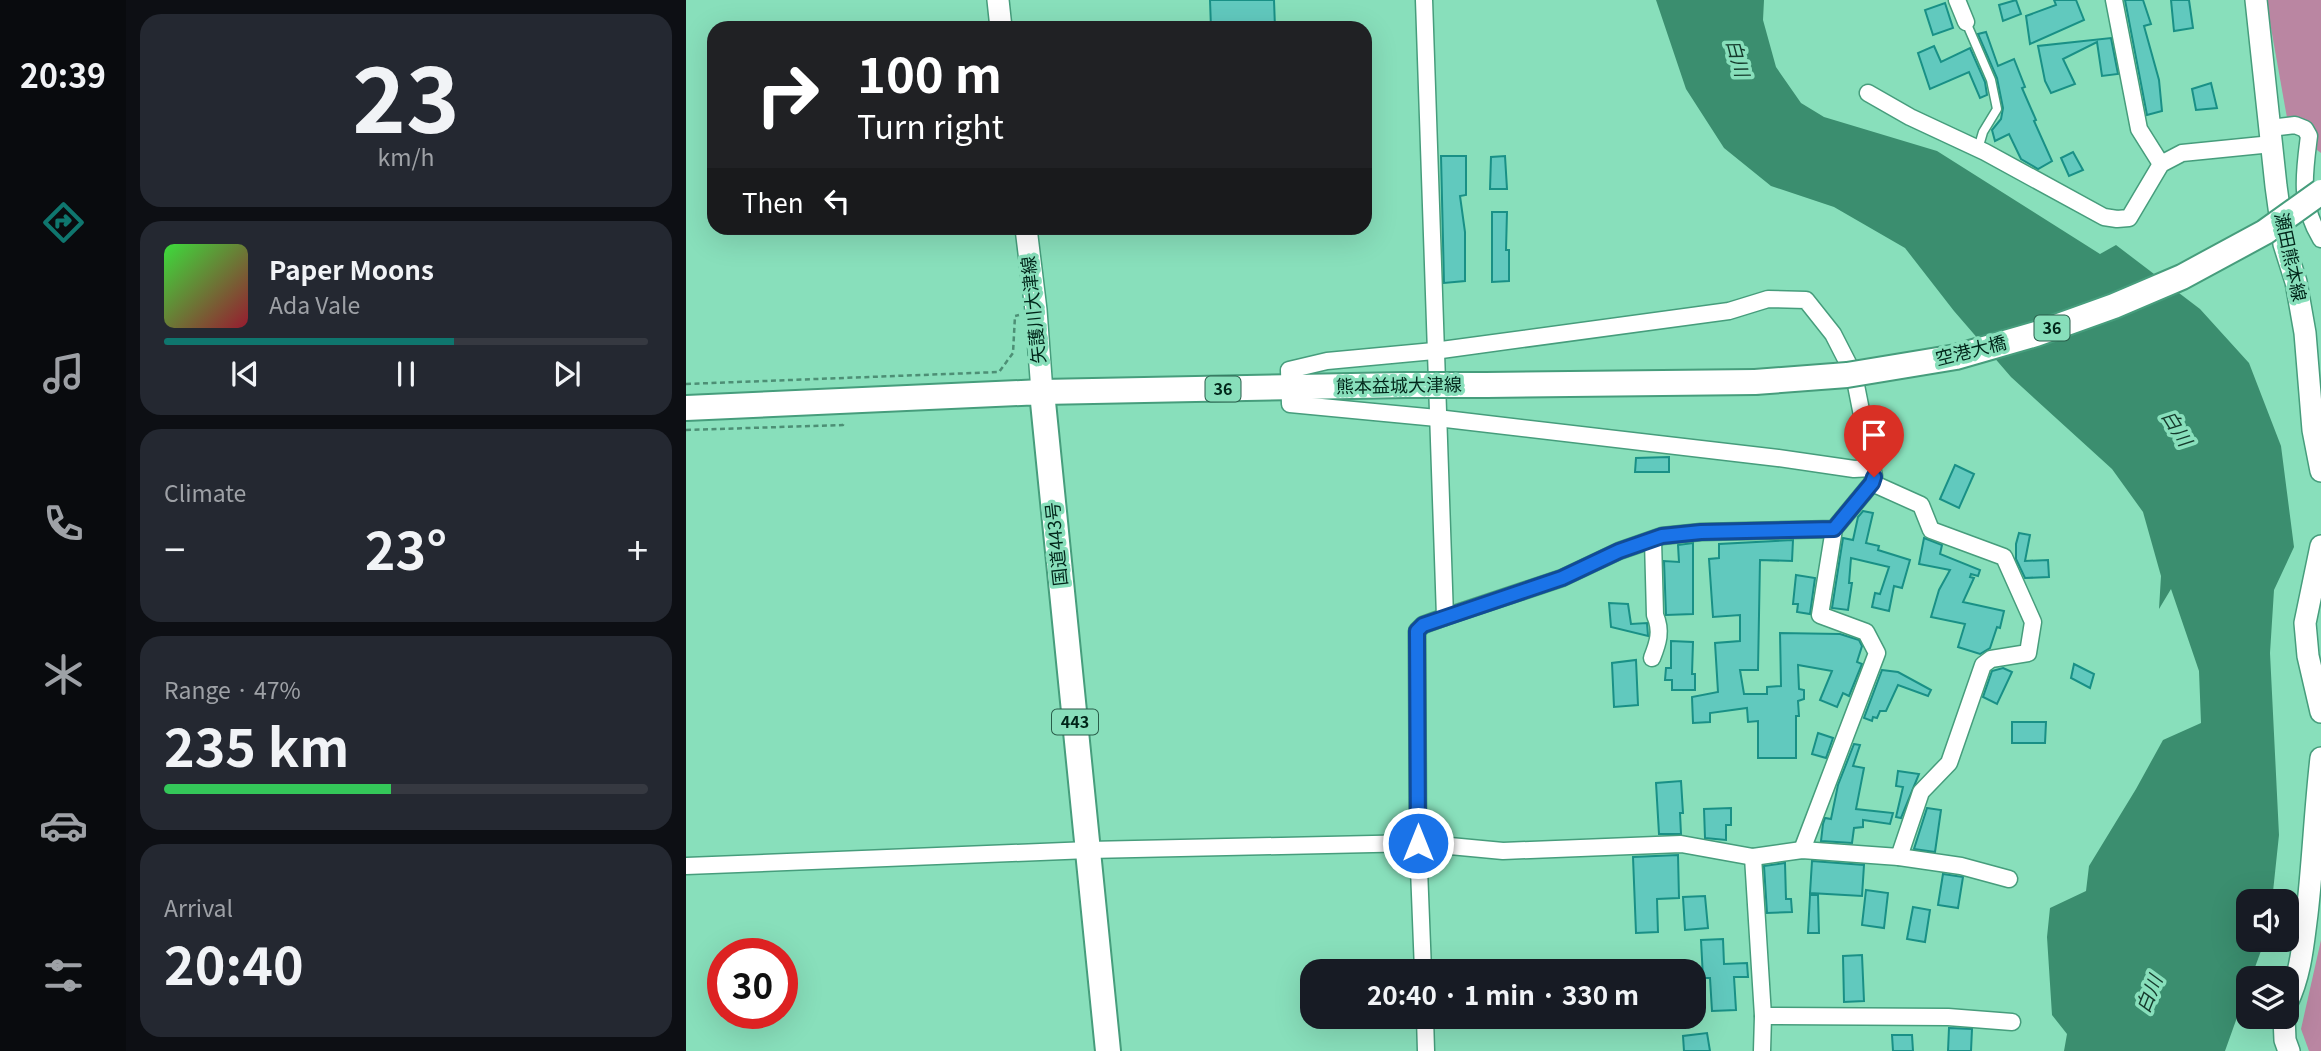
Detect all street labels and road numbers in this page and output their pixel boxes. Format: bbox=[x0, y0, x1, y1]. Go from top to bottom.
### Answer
street label: 瀬田熊本線 bbox=[2270, 210, 2314, 303]
street label: 矢護川大津線 bbox=[1013, 255, 1051, 365]
road number: 36 bbox=[2034, 316, 2070, 340]
street label: 空港大橋 bbox=[1932, 328, 2009, 370]
street label: 熊本益城大津線 bbox=[1336, 370, 1462, 398]
road number: 36 bbox=[1206, 376, 1240, 402]
street label: 国道443号 bbox=[1038, 501, 1072, 587]
road number: 443 bbox=[1052, 709, 1098, 734]

